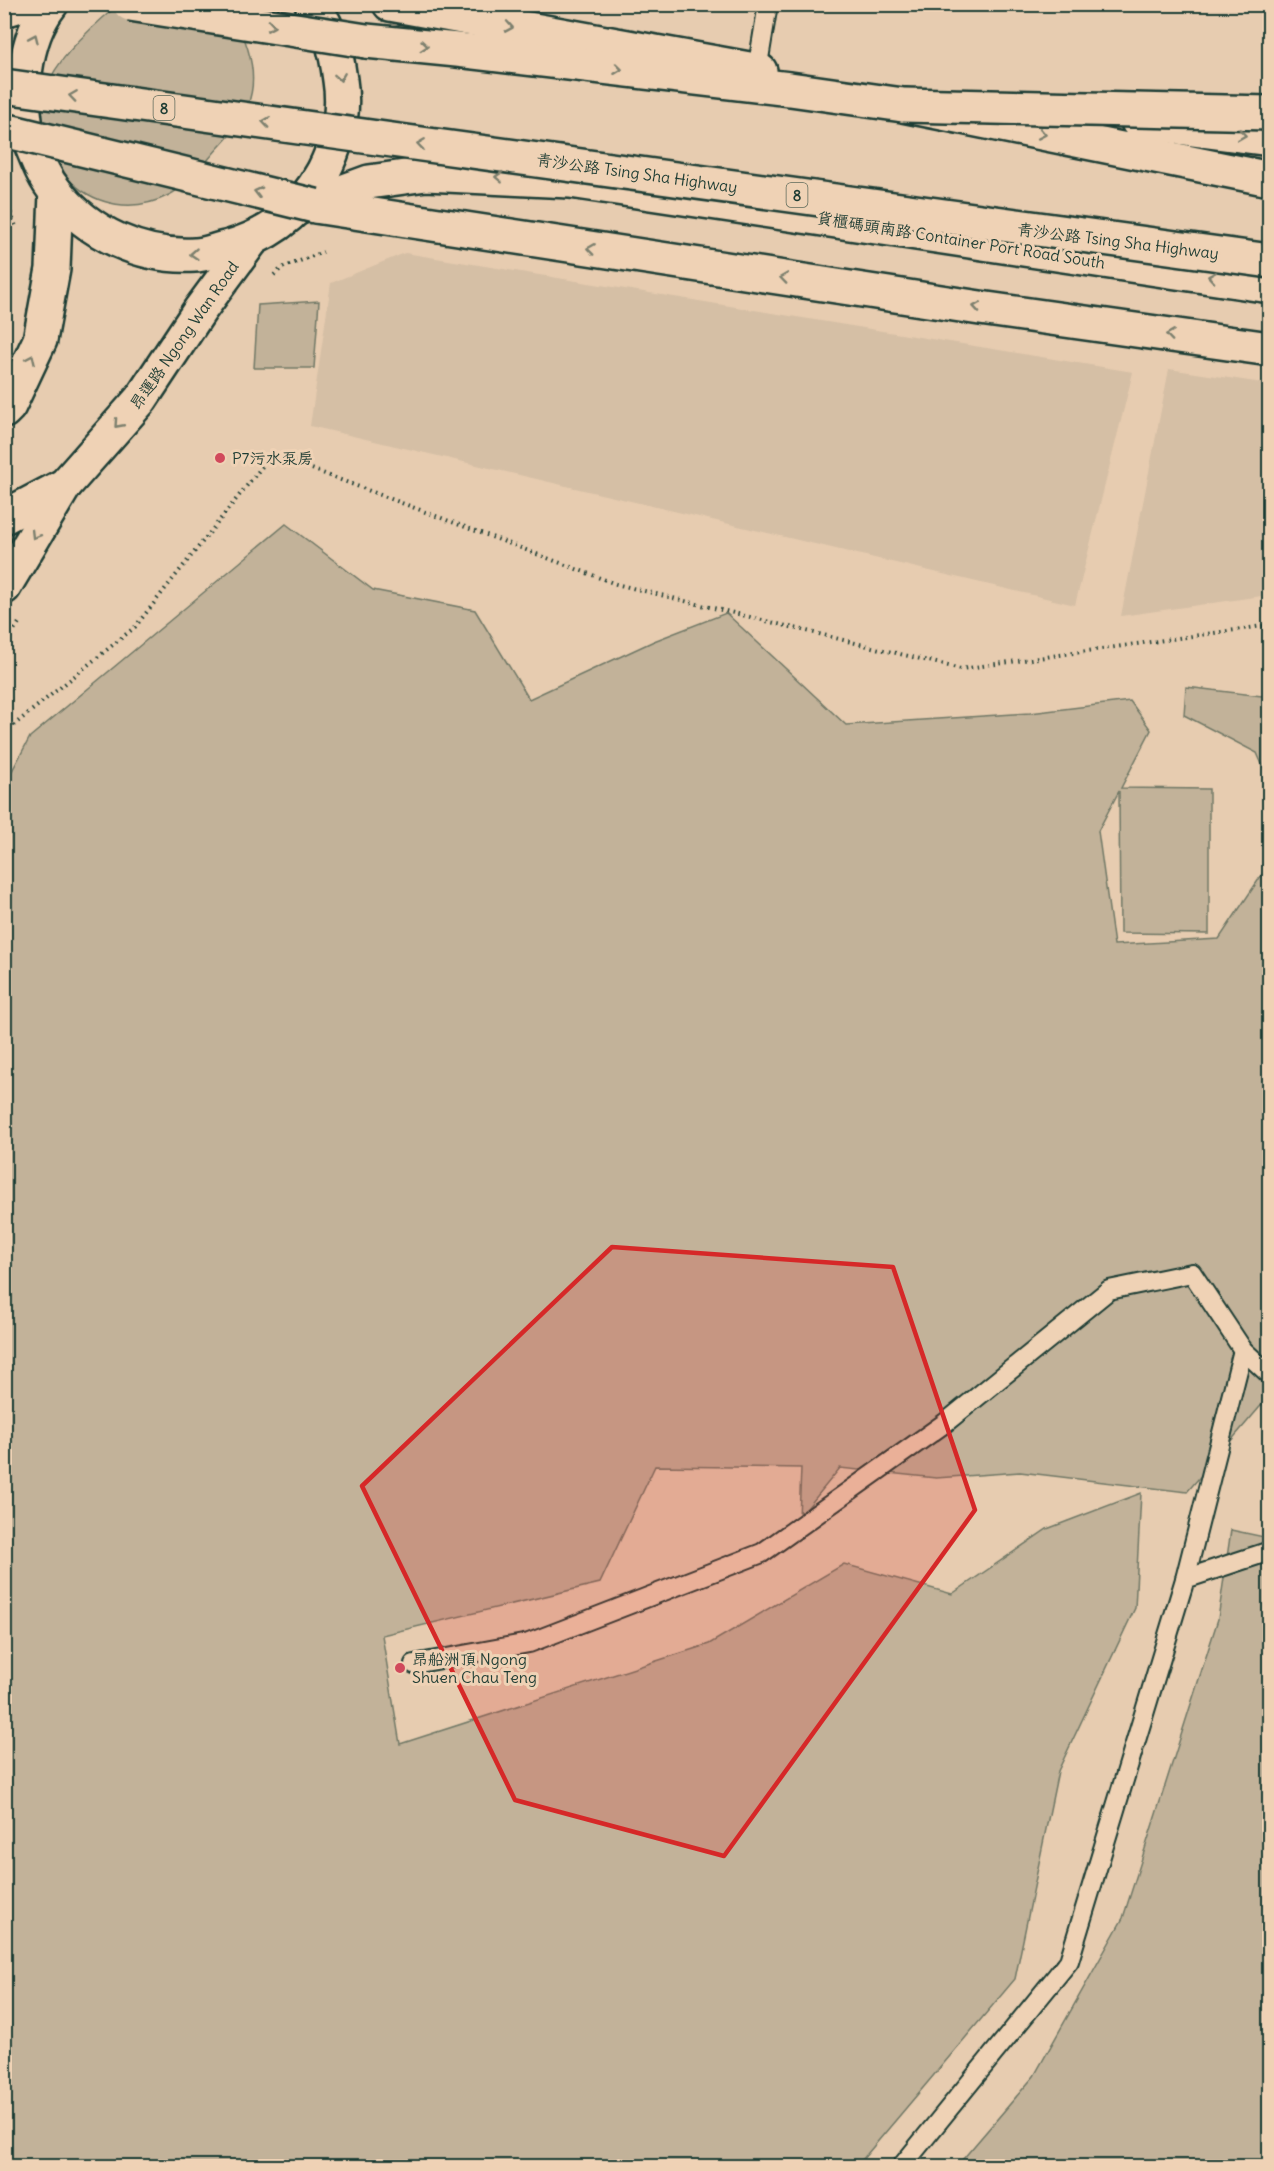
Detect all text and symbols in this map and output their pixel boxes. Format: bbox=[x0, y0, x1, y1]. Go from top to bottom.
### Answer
one-way arrow bbox=[267, 20, 276, 32]
one-way arrow bbox=[505, 20, 514, 32]
one-way arrow bbox=[27, 34, 39, 45]
one-way arrow bbox=[419, 39, 428, 52]
one-way arrow bbox=[613, 62, 622, 75]
one-way arrow bbox=[333, 73, 345, 82]
one-way arrow bbox=[69, 90, 78, 102]
road number: 8 bbox=[154, 96, 174, 120]
one-way arrow bbox=[262, 117, 271, 129]
one-way arrow bbox=[1037, 127, 1047, 140]
one-way arrow bbox=[1238, 129, 1247, 141]
one-way arrow bbox=[416, 138, 426, 150]
street label: 青沙公路 Tsing Sha Highway bbox=[535, 149, 739, 197]
one-way arrow bbox=[494, 171, 503, 184]
road number: 8 bbox=[786, 183, 808, 207]
one-way arrow bbox=[253, 187, 263, 200]
street label: 貨櫃碼頭南路 Container Port Road South bbox=[815, 207, 1107, 273]
street label: 青沙公路 Tsing Sha Highway bbox=[1016, 219, 1220, 263]
one-way arrow bbox=[587, 243, 596, 255]
one-way arrow bbox=[190, 247, 199, 260]
street label: 昂運路 Ngong Wan Road bbox=[125, 257, 243, 413]
one-way arrow bbox=[780, 272, 789, 284]
one-way arrow bbox=[1207, 272, 1216, 284]
one-way arrow bbox=[972, 302, 982, 314]
one-way arrow bbox=[1165, 329, 1175, 341]
one-way arrow bbox=[24, 355, 36, 366]
one-way arrow bbox=[114, 417, 125, 428]
place label: P7污水泵房 bbox=[232, 448, 313, 468]
marker: P7污水泵房 bbox=[213, 451, 227, 465]
one-way arrow bbox=[31, 529, 43, 539]
place label: 昂船洲頂 Ngong Shuen Chau Teng bbox=[412, 1649, 537, 1687]
marker: 昂船洲頂 Ngong Shuen Chau Teng bbox=[393, 1661, 407, 1675]

